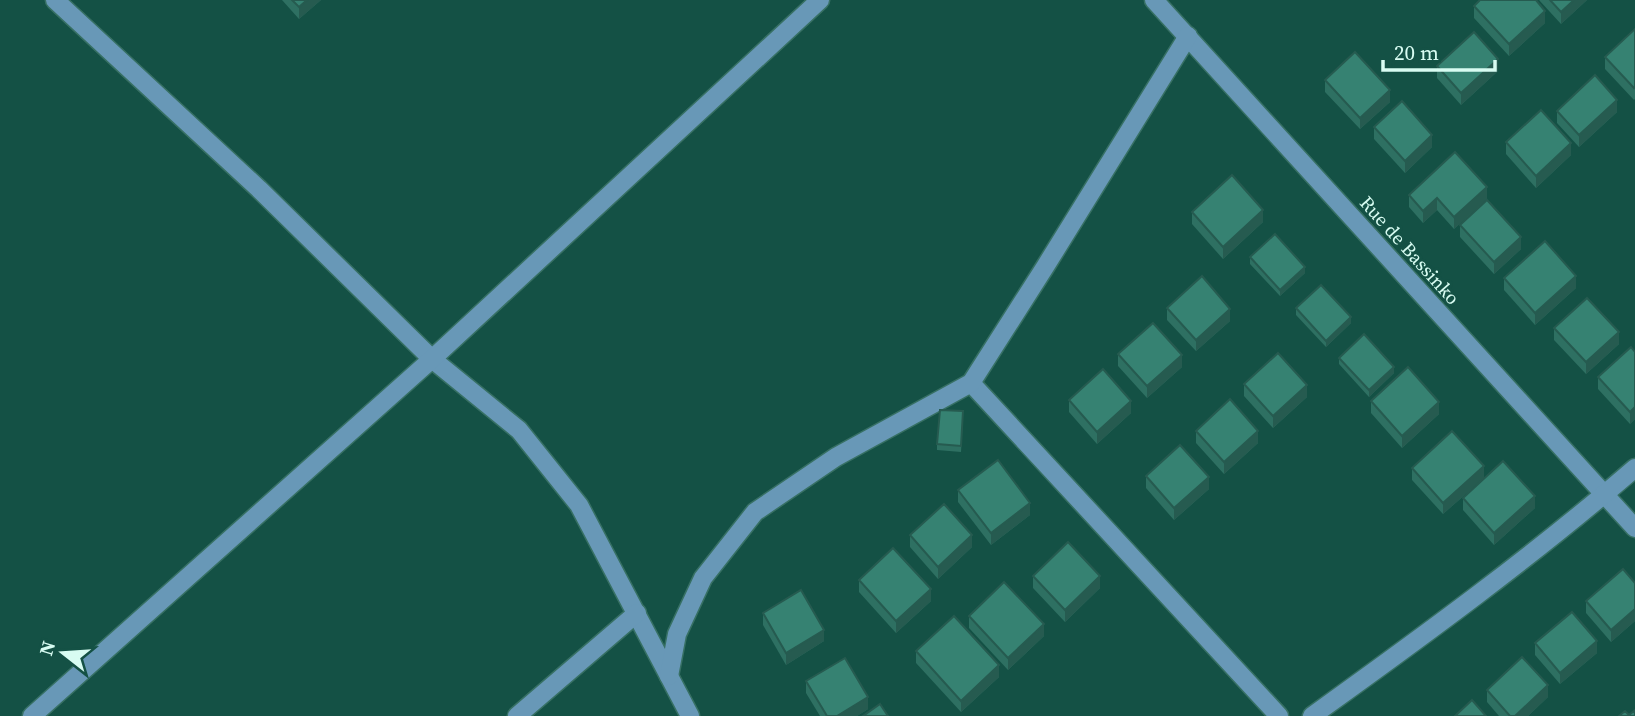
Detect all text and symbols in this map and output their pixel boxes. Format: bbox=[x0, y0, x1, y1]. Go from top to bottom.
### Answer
scale bar bbox=[1383, 28, 1495, 72]
text: 20 m bbox=[1394, 38, 1439, 67]
street label: Rue de Bassinko bbox=[1354, 190, 1466, 310]
north arrow bbox=[28, 618, 98, 688]
text: N bbox=[32, 637, 61, 658]

